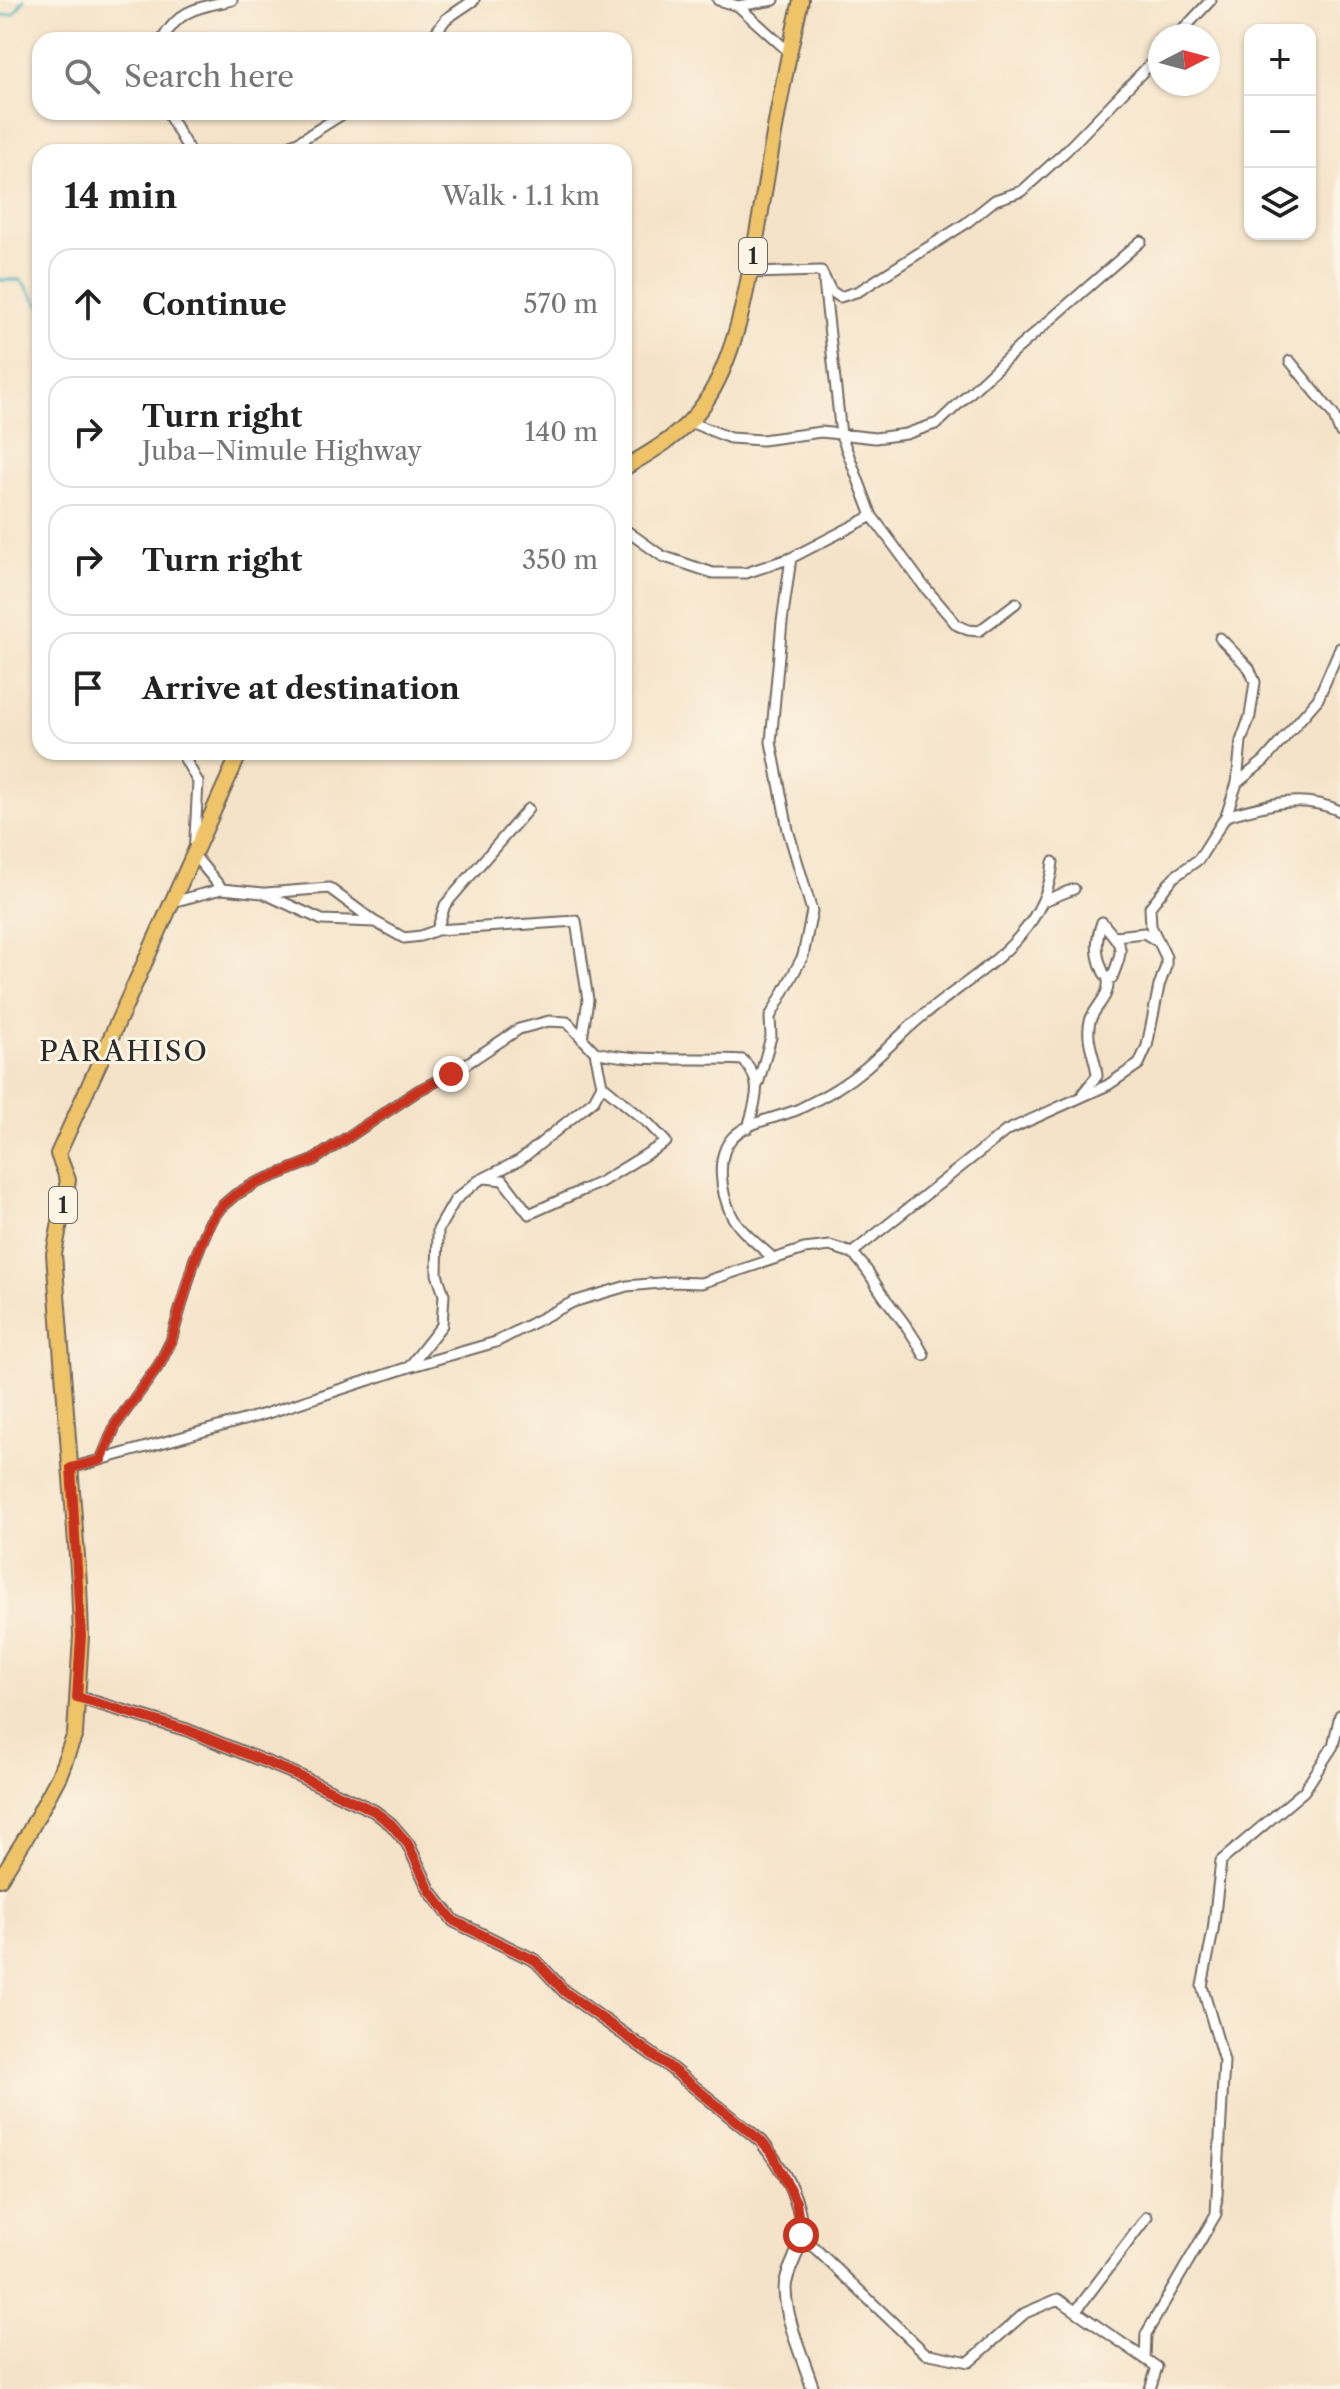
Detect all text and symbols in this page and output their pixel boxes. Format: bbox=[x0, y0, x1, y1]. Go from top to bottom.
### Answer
north arrow bbox=[1148, 24, 1220, 96]
map controls bbox=[1244, 24, 1316, 240]
button: + bbox=[1244, 24, 1316, 96]
search box bbox=[32, 32, 632, 120]
icon: search bbox=[60, 54, 104, 98]
text: Search here bbox=[124, 58, 294, 95]
button: − bbox=[1244, 96, 1316, 168]
button: layers bbox=[1244, 168, 1316, 240]
text: 14 min bbox=[64, 175, 177, 217]
text: Walk · 1.1 km bbox=[442, 180, 600, 212]
road number: 1 bbox=[739, 238, 767, 274]
icon: ahead bbox=[66, 282, 110, 326]
text: Continue bbox=[142, 286, 287, 323]
text: 570 m bbox=[523, 288, 598, 320]
text: Turn right bbox=[142, 398, 302, 435]
icon: right bbox=[66, 410, 110, 454]
text: 140 m bbox=[524, 416, 598, 448]
text: Juba–Nimule Highway bbox=[142, 435, 422, 467]
icon: right bbox=[66, 538, 110, 582]
text: Turn right bbox=[142, 542, 302, 579]
text: 350 m bbox=[522, 544, 598, 576]
icon: arrive bbox=[66, 666, 110, 710]
text: Arrive at destination bbox=[142, 670, 460, 707]
district label: PARAHISO bbox=[39, 1034, 209, 1068]
route end bbox=[433, 1056, 469, 1092]
road number: 1 bbox=[49, 1187, 77, 1223]
route start bbox=[783, 2217, 819, 2253]

